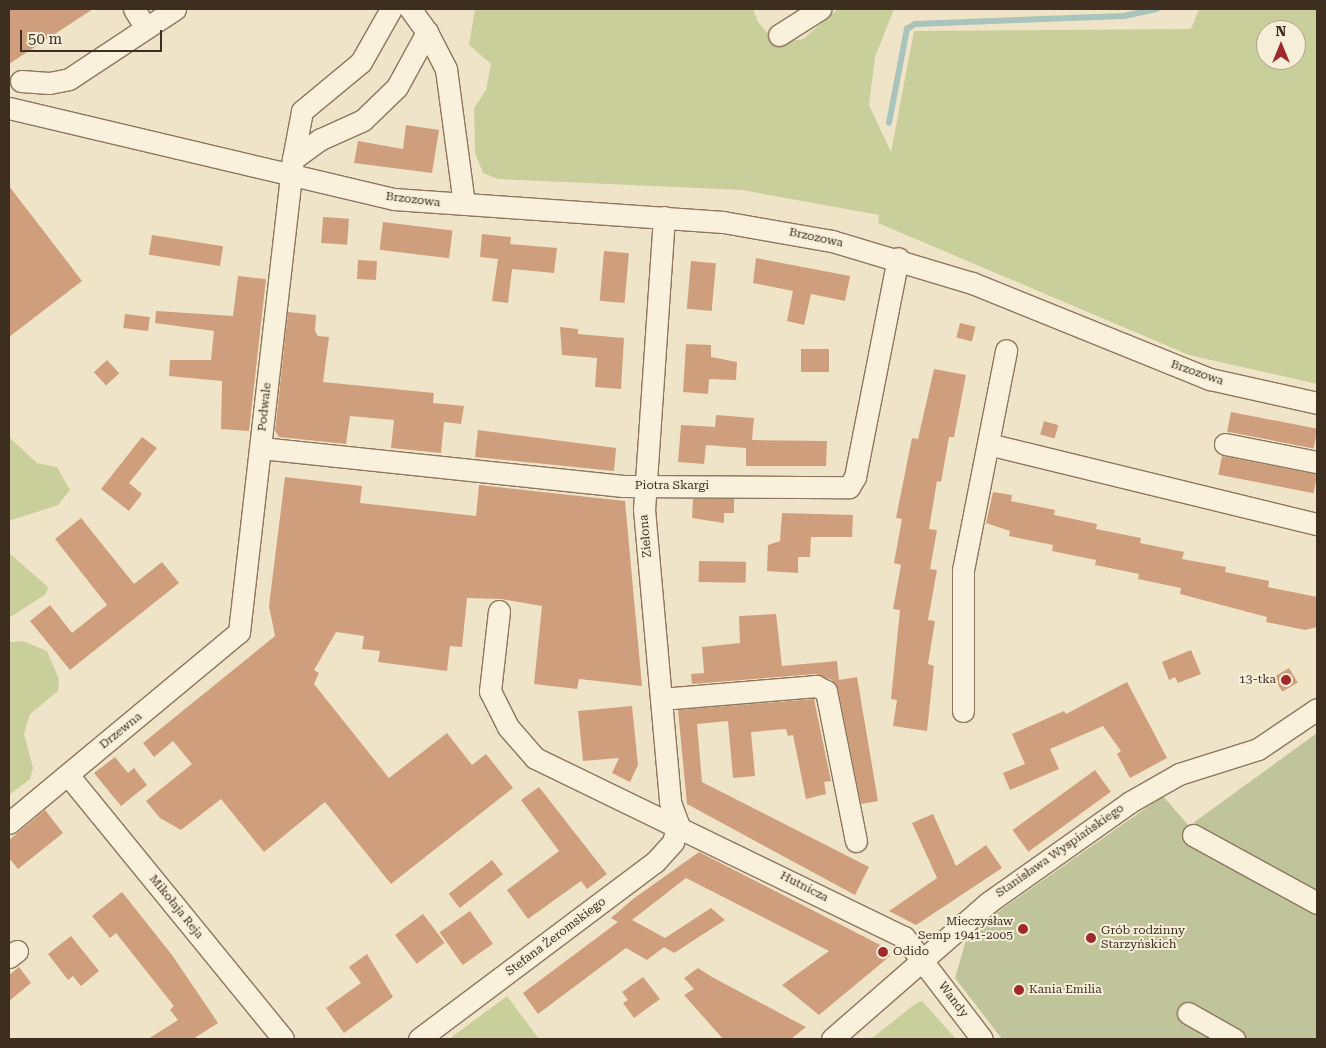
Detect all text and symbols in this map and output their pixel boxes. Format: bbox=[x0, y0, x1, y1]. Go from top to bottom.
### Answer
scale bar bbox=[22, 20, 165, 52]
north arrow bbox=[1256, 20, 1306, 70]
text: N bbox=[1276, 23, 1286, 39]
text: 50 m bbox=[28, 30, 62, 48]
street label: Brzozowa bbox=[385, 190, 441, 210]
street label: Brzozowa bbox=[788, 225, 844, 251]
street label: Brzozowa bbox=[1169, 357, 1225, 389]
street label: Podwale bbox=[255, 382, 275, 432]
street label: Piotra Skargi bbox=[635, 479, 709, 493]
street label: Zielona bbox=[637, 514, 655, 558]
place label: 13-tka bbox=[1239, 673, 1276, 687]
marker: 13-tka bbox=[1280, 674, 1292, 686]
street label: Drzewna bbox=[97, 710, 145, 752]
street label: Stanisława Wyspiańskiego bbox=[993, 801, 1127, 901]
street label: Hutnicza bbox=[777, 869, 831, 905]
street label: Mikołaja Reja bbox=[146, 872, 206, 942]
street label: Stefana Żeromskiego bbox=[503, 895, 609, 979]
place label: Mieczysław Semp 1941-2005 bbox=[918, 915, 1013, 943]
marker: Mieczysław Semp 1941-2005 bbox=[1017, 923, 1029, 935]
place label: Grób rodzinny Starzyńskich bbox=[1101, 924, 1185, 952]
marker: Grób rodzinny Starzyńskich bbox=[1085, 932, 1097, 944]
place label: Odido bbox=[893, 945, 929, 959]
marker: Odido bbox=[877, 946, 889, 958]
street label: Wandy bbox=[935, 979, 971, 1021]
place label: Kania Emilia bbox=[1029, 983, 1102, 997]
marker: Kania Emilia bbox=[1013, 984, 1025, 996]

